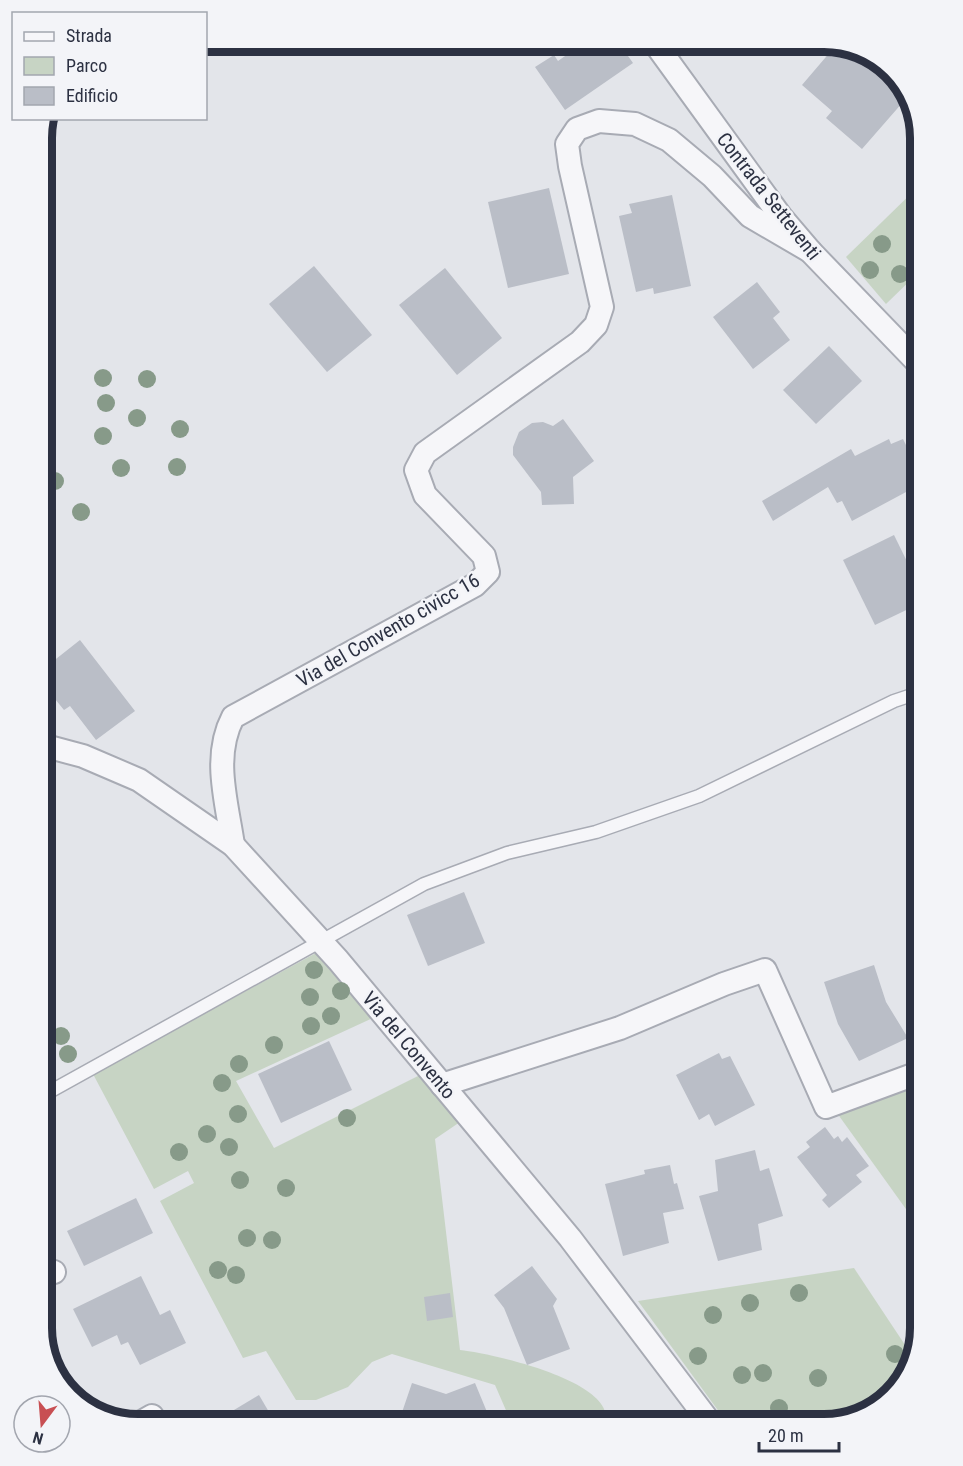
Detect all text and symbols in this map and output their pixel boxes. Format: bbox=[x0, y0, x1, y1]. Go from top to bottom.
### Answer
legend bbox=[12, 12, 207, 120]
text: Strada bbox=[66, 25, 112, 46]
text: Parco bbox=[66, 55, 107, 76]
text: Edificio bbox=[66, 85, 118, 106]
street label: Contrada Setteventi bbox=[712, 127, 826, 265]
street label: Via del Convento civicc 16 bbox=[292, 568, 484, 692]
street label: Via del Convento bbox=[357, 986, 461, 1104]
north arrow bbox=[12, 1394, 72, 1454]
scale bar bbox=[759, 1415, 838, 1453]
text: 20 m bbox=[768, 1425, 803, 1446]
text: N bbox=[31, 1427, 45, 1448]

